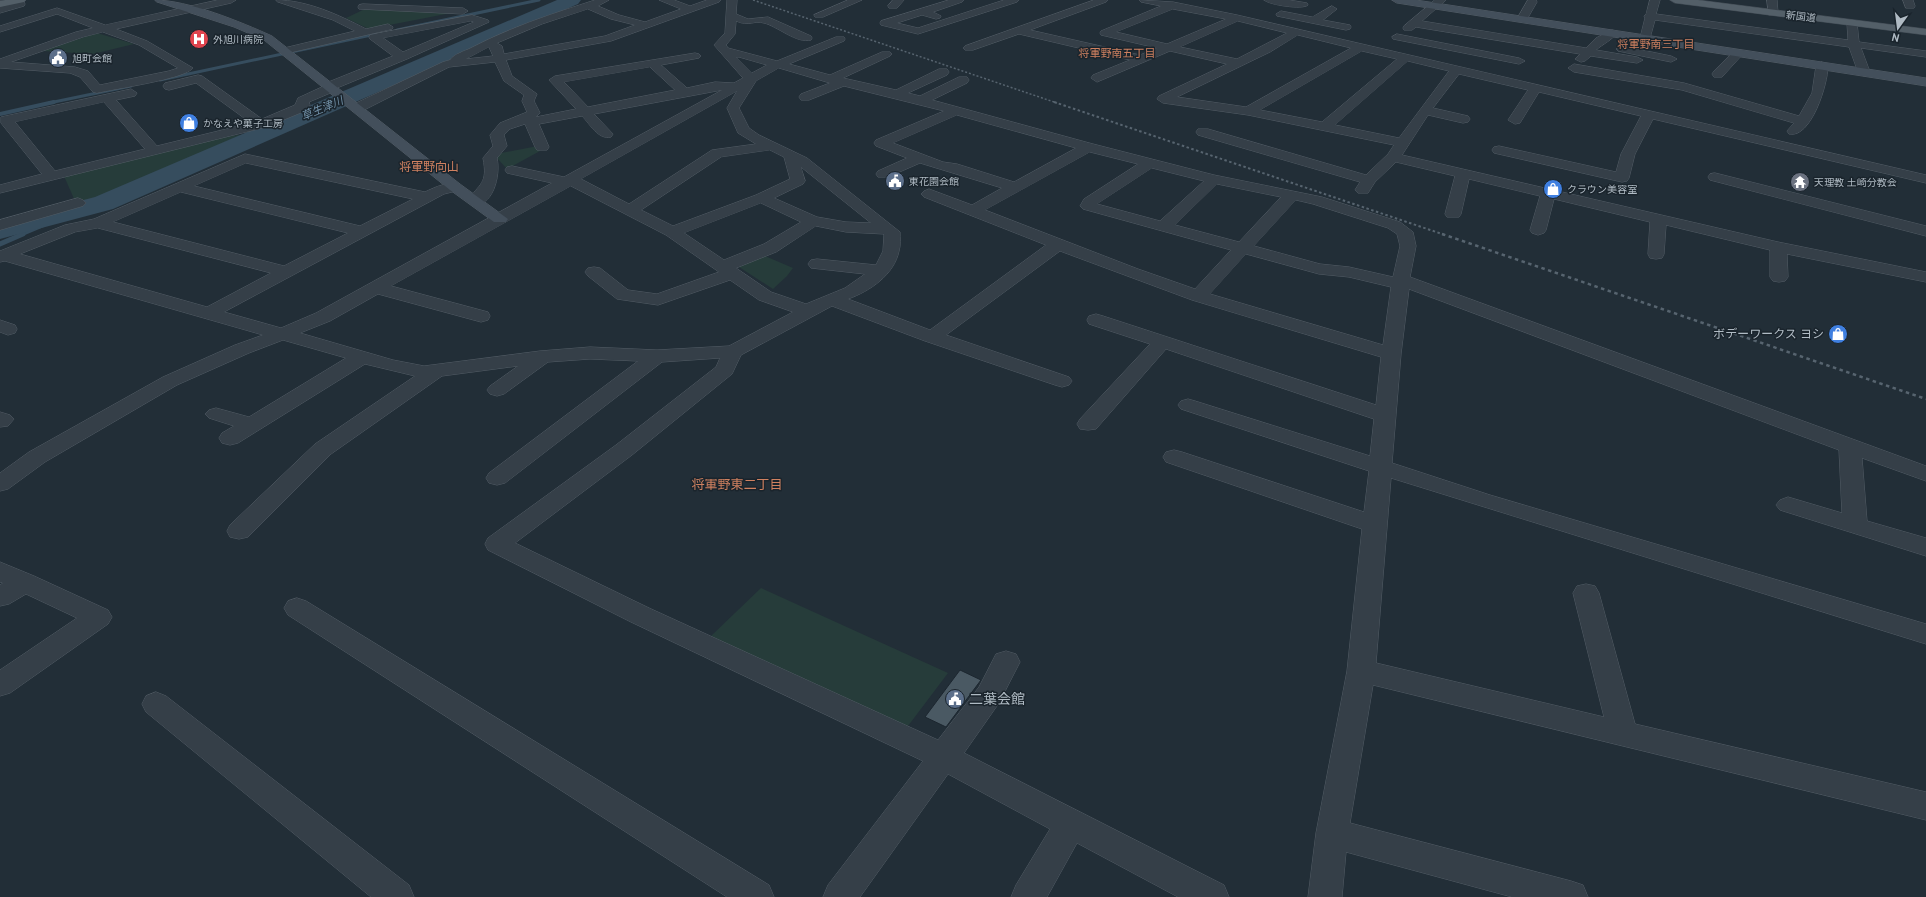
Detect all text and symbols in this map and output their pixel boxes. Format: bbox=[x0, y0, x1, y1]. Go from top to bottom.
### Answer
street label: 新国道 bbox=[1785, 8, 1817, 25]
north arrow bbox=[1878, 8, 1918, 48]
hospital icon: 外旭川病院 bbox=[188, 28, 210, 50]
text: N bbox=[1890, 30, 1901, 45]
place label: 外旭川病院 bbox=[213, 33, 263, 46]
district label: 将軍野南三丁目 bbox=[1618, 37, 1695, 51]
district label: 将軍野南五丁目 bbox=[1079, 46, 1156, 60]
public building icon: 旭町会館 bbox=[47, 47, 69, 69]
place label: 旭町会館 bbox=[72, 52, 112, 65]
water label: 草生津川 bbox=[299, 93, 346, 123]
shop icon: かなえや菓子工房 bbox=[178, 112, 200, 134]
place label: かなえや菓子工房 bbox=[203, 117, 283, 130]
district label: 将軍野向山 bbox=[399, 159, 459, 174]
public building icon: 東花園会館 bbox=[884, 170, 906, 192]
temple icon: 天理教 土崎分教会 bbox=[1789, 171, 1811, 193]
place label: 東花園会館 bbox=[909, 175, 959, 188]
place label: 天理教 土崎分教会 bbox=[1814, 176, 1897, 189]
shop icon: クラウン美容室 bbox=[1542, 178, 1564, 200]
place label: クラウン美容室 bbox=[1567, 183, 1637, 196]
shop icon: ボデーワークス ヨシ bbox=[1827, 323, 1849, 345]
place label: ボデーワークス ヨシ bbox=[1713, 326, 1824, 341]
district label: 将軍野東二丁目 bbox=[691, 476, 783, 493]
public building icon: 二葉会館 bbox=[944, 688, 966, 710]
place label: 二葉会館 bbox=[969, 690, 1025, 708]

